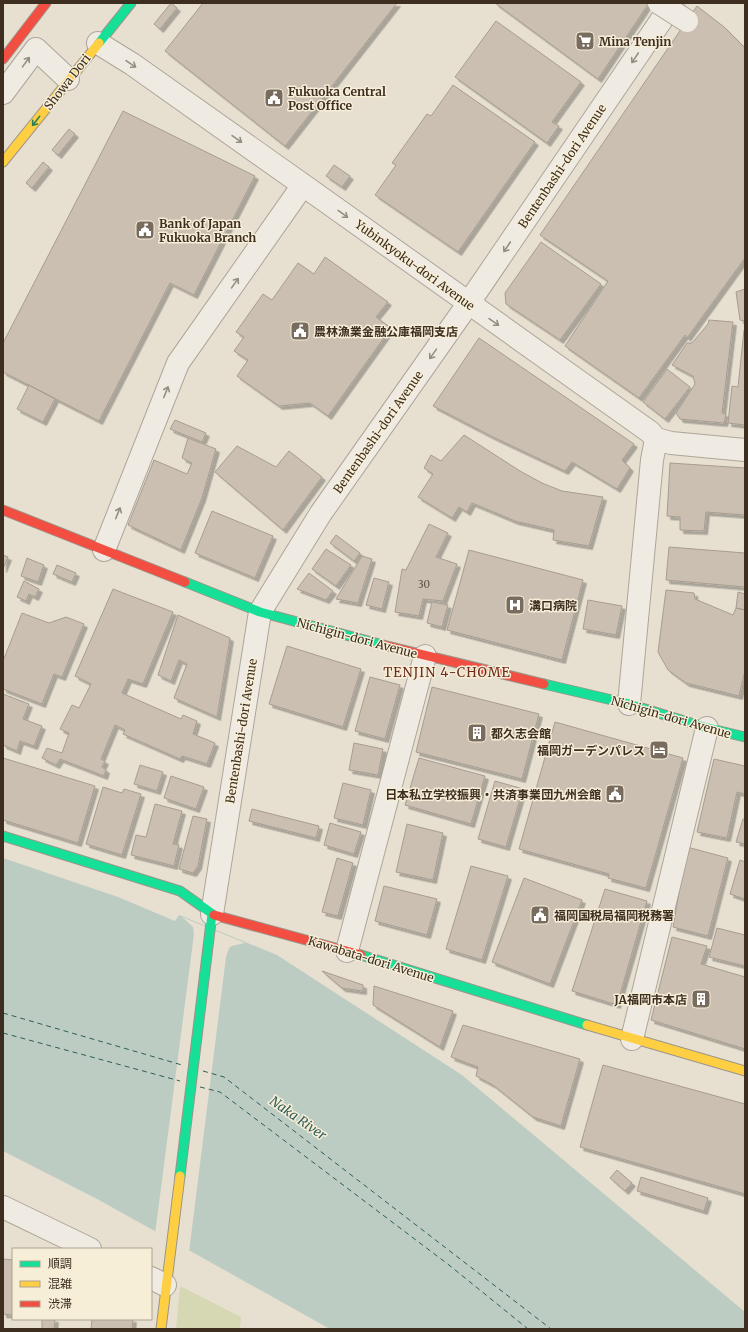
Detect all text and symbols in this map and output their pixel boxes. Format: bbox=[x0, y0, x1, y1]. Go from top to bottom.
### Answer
supermarket icon: Mina Tenjin bbox=[574, 30, 596, 52]
place label: Mina Tenjin bbox=[599, 34, 671, 49]
street label: Showa Dori bbox=[41, 51, 94, 113]
one-way arrow bbox=[631, 53, 639, 64]
one-way arrow bbox=[22, 57, 30, 68]
one-way arrow bbox=[125, 60, 136, 68]
place label: Fukuoka Central Post Office bbox=[288, 84, 386, 113]
public building icon: Fukuoka Central Post Office bbox=[263, 87, 285, 109]
street label: Bentenbashi-dori Avenue bbox=[515, 101, 609, 231]
one-way arrow bbox=[32, 115, 40, 126]
one-way arrow bbox=[231, 134, 242, 143]
one-way arrow bbox=[337, 210, 348, 218]
place label: Bank of Japan Fukuoka Branch bbox=[159, 216, 256, 245]
street label: Yubinkyoku-dori Avenue bbox=[351, 216, 478, 313]
public building icon: Bank of Japan Fukuoka Branch bbox=[134, 219, 156, 241]
one-way arrow bbox=[503, 241, 511, 252]
one-way arrow bbox=[231, 277, 239, 288]
one-way arrow bbox=[489, 318, 500, 326]
public building icon: 農林漁業金融公庫福岡支店 bbox=[289, 320, 311, 342]
place label: 農林漁業金融公庫福岡支店 bbox=[314, 324, 458, 339]
one-way arrow bbox=[429, 348, 437, 359]
street label: Bentenbashi-dori Avenue bbox=[330, 368, 426, 496]
one-way arrow bbox=[163, 387, 171, 399]
one-way arrow bbox=[115, 508, 123, 520]
house number: 30 bbox=[418, 578, 430, 591]
hospital icon: 溝口病院 bbox=[504, 594, 526, 616]
place label: 溝口病院 bbox=[529, 598, 577, 613]
street label: Nichigin-dori Avenue bbox=[295, 615, 419, 661]
street label: Bentenbashi-dori Avenue bbox=[222, 658, 260, 804]
district label: TENJIN 4-CHOME bbox=[383, 664, 511, 681]
street label: Nichigin-dori Avenue bbox=[609, 693, 733, 741]
building icon: 都久志会館 bbox=[466, 722, 488, 744]
place label: 都久志会館 bbox=[491, 726, 551, 741]
hotel icon: 福岡ガーデンパレス bbox=[648, 739, 670, 761]
place label: 福岡ガーデンパレス bbox=[537, 743, 645, 758]
public building icon: 日本私立学校振興・共済事業団九州会館 bbox=[604, 783, 626, 805]
place label: 日本私立学校振興・共済事業団九州会館 bbox=[385, 787, 601, 802]
public building icon: 福岡国税局福岡税務署 bbox=[529, 904, 551, 926]
place label: 福岡国税局福岡税務署 bbox=[554, 908, 674, 923]
street label: Kawabata-dori Avenue bbox=[306, 933, 436, 985]
building icon: JA福岡市本店 bbox=[690, 988, 712, 1010]
place label: JA福岡市本店 bbox=[613, 992, 687, 1007]
water label: Naka River bbox=[267, 1092, 330, 1144]
legend bbox=[12, 1248, 152, 1320]
text: 順調 bbox=[48, 1256, 72, 1271]
text: 混雑 bbox=[48, 1276, 72, 1291]
text: 渋滞 bbox=[48, 1296, 72, 1311]

